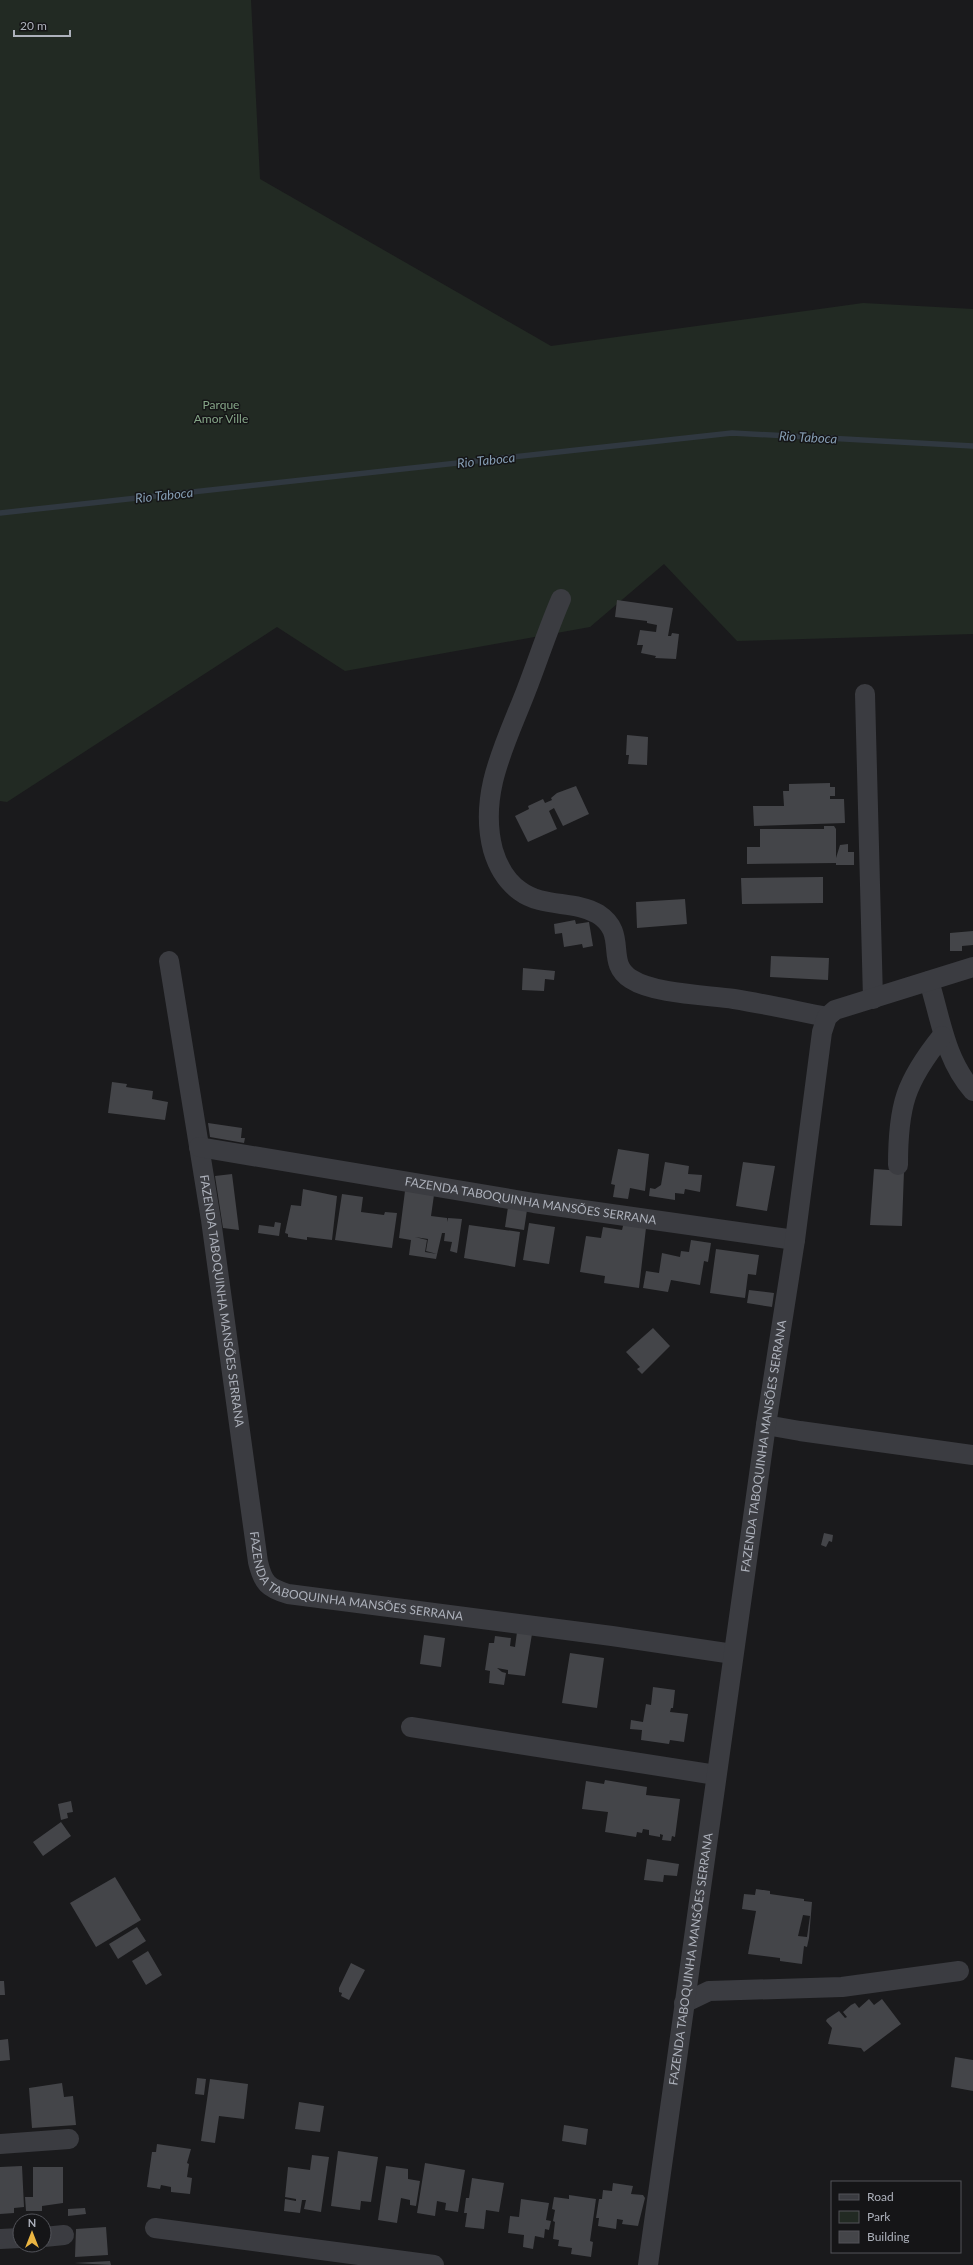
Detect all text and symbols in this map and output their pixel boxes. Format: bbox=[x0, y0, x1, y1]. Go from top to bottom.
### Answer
scale bar bbox=[14, 12, 70, 38]
text: 20 m bbox=[20, 18, 47, 33]
park label: Parque Amor Ville bbox=[194, 397, 248, 426]
water label: Rio Taboca bbox=[778, 427, 838, 447]
water label: Rio Taboca bbox=[456, 449, 516, 471]
water label: Rio Taboca bbox=[134, 484, 194, 506]
street label: FAZENDA TABOQUINHA MANSÕES SERRANA bbox=[197, 1174, 247, 1429]
street label: FAZENDA TABOQUINHA MANSÕES SERRANA bbox=[404, 1174, 658, 1227]
street label: FAZENDA TABOQUINHA MANSÕES SERRANA bbox=[737, 1318, 789, 1573]
street label: FAZENDA TABOQUINHA MANSÕES SERRANA bbox=[247, 1530, 465, 1624]
street label: FAZENDA TABOQUINHA MANSÕES SERRANA bbox=[665, 1831, 716, 2086]
legend bbox=[831, 2181, 961, 2253]
text: Road bbox=[867, 2189, 894, 2204]
text: Park bbox=[867, 2209, 891, 2224]
north arrow bbox=[12, 2213, 52, 2253]
text: N bbox=[28, 2216, 36, 2229]
text: Building bbox=[867, 2229, 910, 2244]

